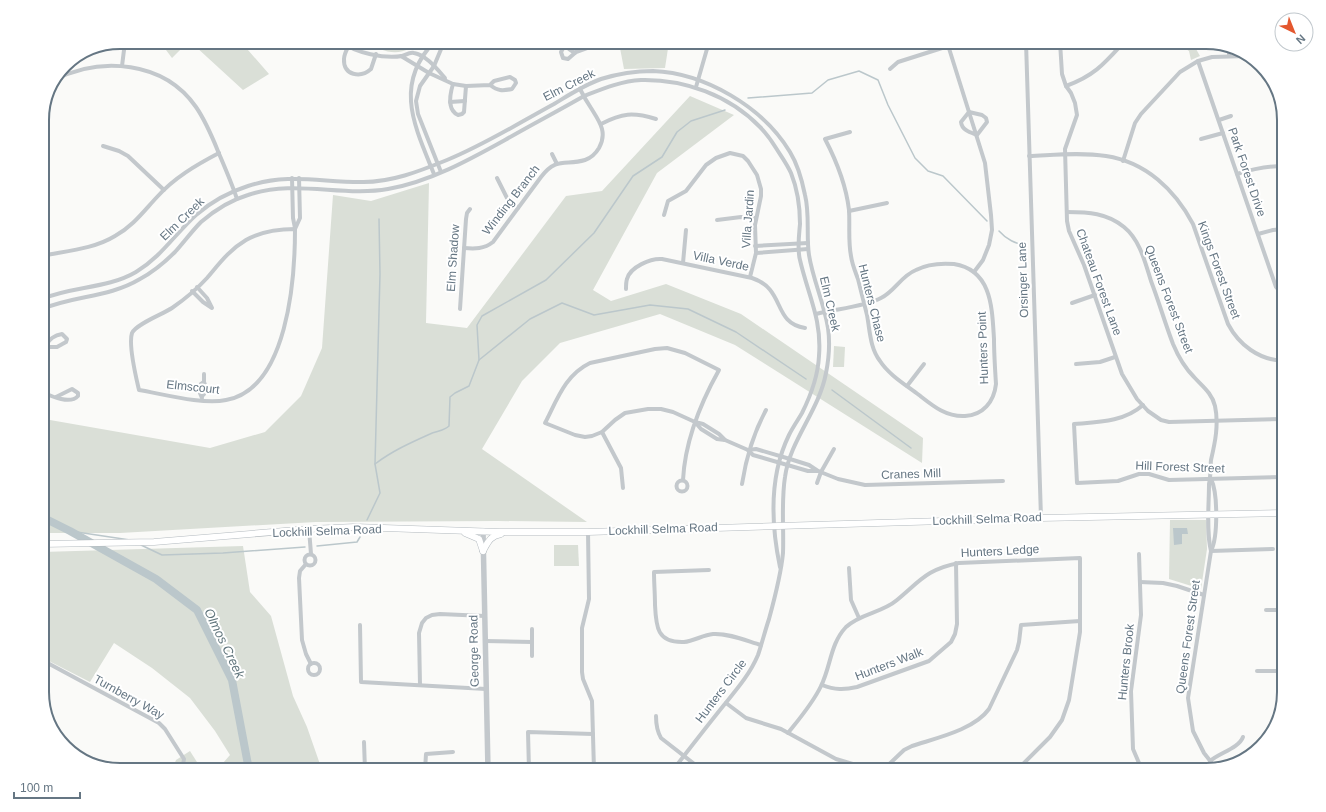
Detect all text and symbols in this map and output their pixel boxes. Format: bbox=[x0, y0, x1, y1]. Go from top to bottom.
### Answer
north arrow bbox=[1274, 12, 1314, 52]
text: N bbox=[1294, 32, 1308, 46]
street label: Elm Creek bbox=[541, 66, 598, 104]
street label: Park Forest Drive bbox=[1225, 126, 1269, 219]
street label: Winding Branch bbox=[479, 162, 543, 238]
street label: Villa Jardin bbox=[739, 189, 757, 249]
street label: Elm Creek bbox=[157, 194, 208, 243]
street label: Kings Forest Street bbox=[1195, 219, 1243, 321]
street label: Elm Shadow bbox=[444, 224, 462, 292]
street label: Chateau Forest Lane bbox=[1073, 227, 1125, 338]
street label: Orsinger Lane bbox=[1015, 241, 1031, 318]
street label: Queens Forest Street bbox=[1142, 243, 1196, 356]
street label: Villa Verde bbox=[692, 248, 751, 274]
street label: Hunters Chase bbox=[856, 262, 889, 344]
street label: Elm Creek bbox=[817, 275, 843, 334]
street label: Hunters Point bbox=[975, 311, 991, 385]
street label: Elmscourt bbox=[166, 377, 221, 397]
street label: Hill Forest Street bbox=[1135, 458, 1226, 476]
street label: Cranes Mill bbox=[881, 466, 941, 482]
street label: Lockhill Selma Road bbox=[932, 510, 1042, 528]
street label: Lockhill Selma Road bbox=[608, 520, 718, 538]
street label: Lockhill Selma Road bbox=[272, 522, 382, 540]
street label: Hunters Ledge bbox=[960, 542, 1040, 560]
street label: Queens Forest Street bbox=[1173, 579, 1203, 695]
water label: Olmos Creek bbox=[201, 606, 249, 682]
street label: George Road bbox=[466, 615, 482, 687]
street label: Hunters Brook bbox=[1115, 622, 1137, 701]
street label: Hunters Walk bbox=[853, 644, 926, 683]
street label: Hunters Circle bbox=[693, 656, 750, 726]
street label: Turnberry Way bbox=[91, 672, 167, 722]
scale bar bbox=[14, 774, 80, 800]
text: 100 m bbox=[20, 781, 53, 795]

